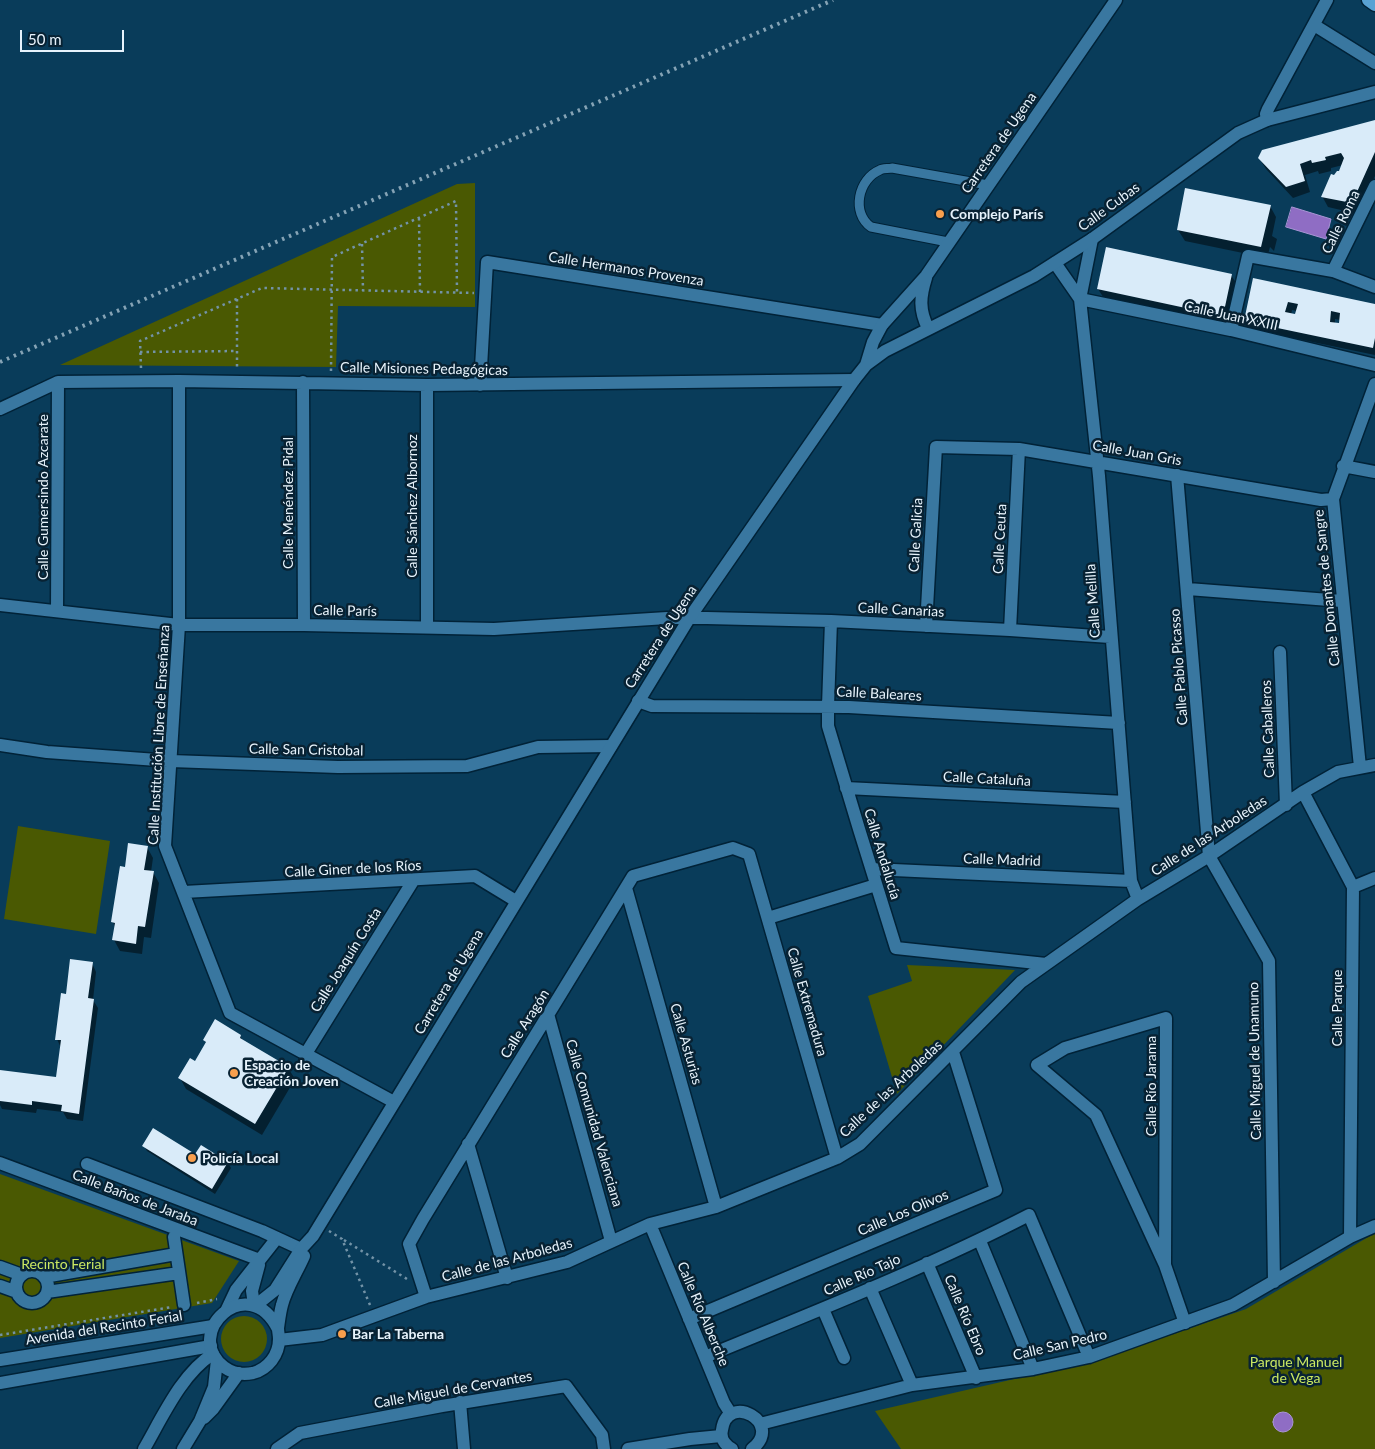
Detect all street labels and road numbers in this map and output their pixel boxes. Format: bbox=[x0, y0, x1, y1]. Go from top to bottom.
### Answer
street label: Carretera de Ugena bbox=[958, 89, 1040, 197]
street label: Calle Cubas bbox=[1075, 179, 1143, 235]
street label: Calle Roma bbox=[1318, 187, 1364, 257]
street label: Calle Hermanos Provenza bbox=[547, 248, 705, 290]
street label: Calle Juan XXIII bbox=[1182, 298, 1280, 334]
street label: Calle Misiones Pedagógicas bbox=[340, 359, 508, 379]
street label: Calle Gumersindo Azcarate bbox=[35, 414, 51, 580]
street label: Calle Sánchez Albornoz bbox=[404, 434, 420, 578]
street label: Calle Menéndez Pidal bbox=[280, 437, 296, 569]
street label: Calle Juan Gris bbox=[1091, 437, 1183, 469]
street label: Calle Galicia bbox=[906, 497, 926, 573]
street label: Calle Ceuta bbox=[990, 503, 1010, 575]
street label: Calle Donantes de Sangre bbox=[1310, 509, 1344, 667]
street label: Calle Melilla bbox=[1082, 563, 1104, 639]
street label: Carretera de Ugena bbox=[621, 582, 701, 692]
street label: Calle Canarias bbox=[857, 599, 945, 621]
street label: Calle París bbox=[313, 602, 377, 620]
street label: Calle Pablo Picasso bbox=[1167, 608, 1191, 726]
street label: Calle Institución Libre de Enseñanza bbox=[145, 625, 173, 845]
street label: Calle Caballeros bbox=[1258, 680, 1278, 778]
street label: Calle Baleares bbox=[836, 683, 922, 705]
street label: Calle San Cristobal bbox=[249, 741, 363, 759]
street label: Calle Cataluña bbox=[943, 768, 1031, 790]
street label: Calle de las Arboledas bbox=[1148, 792, 1270, 880]
street label: Calle Andalucía bbox=[860, 807, 904, 901]
street label: Calle Madrid bbox=[963, 850, 1041, 870]
street label: Calle Giner de los Ríos bbox=[284, 857, 422, 881]
street label: Calle Joaquín Costa bbox=[307, 905, 385, 1015]
street label: Carretera de Ugena bbox=[411, 926, 487, 1038]
street label: Calle Extremadura bbox=[783, 946, 831, 1058]
street label: Calle Parque bbox=[1329, 970, 1345, 1046]
street label: Calle Miguel de Unamuno bbox=[1245, 982, 1265, 1140]
street label: Calle Aragón bbox=[497, 986, 553, 1062]
street label: Calle Asturias bbox=[666, 1001, 706, 1087]
street label: Calle Río Jarama bbox=[1143, 1036, 1159, 1136]
street label: Calle Comunidad Valenciana bbox=[562, 1037, 626, 1209]
street label: Calle de las Arboledas bbox=[836, 1037, 946, 1141]
street label: Calle Baños de Jaraba bbox=[70, 1166, 200, 1230]
street label: Calle Los Olivos bbox=[855, 1186, 951, 1240]
street label: Calle de las Arboledas bbox=[440, 1234, 574, 1286]
street label: Calle Río Tajo bbox=[821, 1251, 903, 1299]
street label: Calle Río Alberche bbox=[673, 1259, 733, 1369]
street label: Calle Río Ebro bbox=[940, 1272, 990, 1358]
street label: Avenida del Recinto Ferial bbox=[24, 1307, 184, 1349]
street label: Calle San Pedro bbox=[1011, 1326, 1109, 1364]
street label: Calle Miguel de Cervantes bbox=[373, 1368, 533, 1412]

